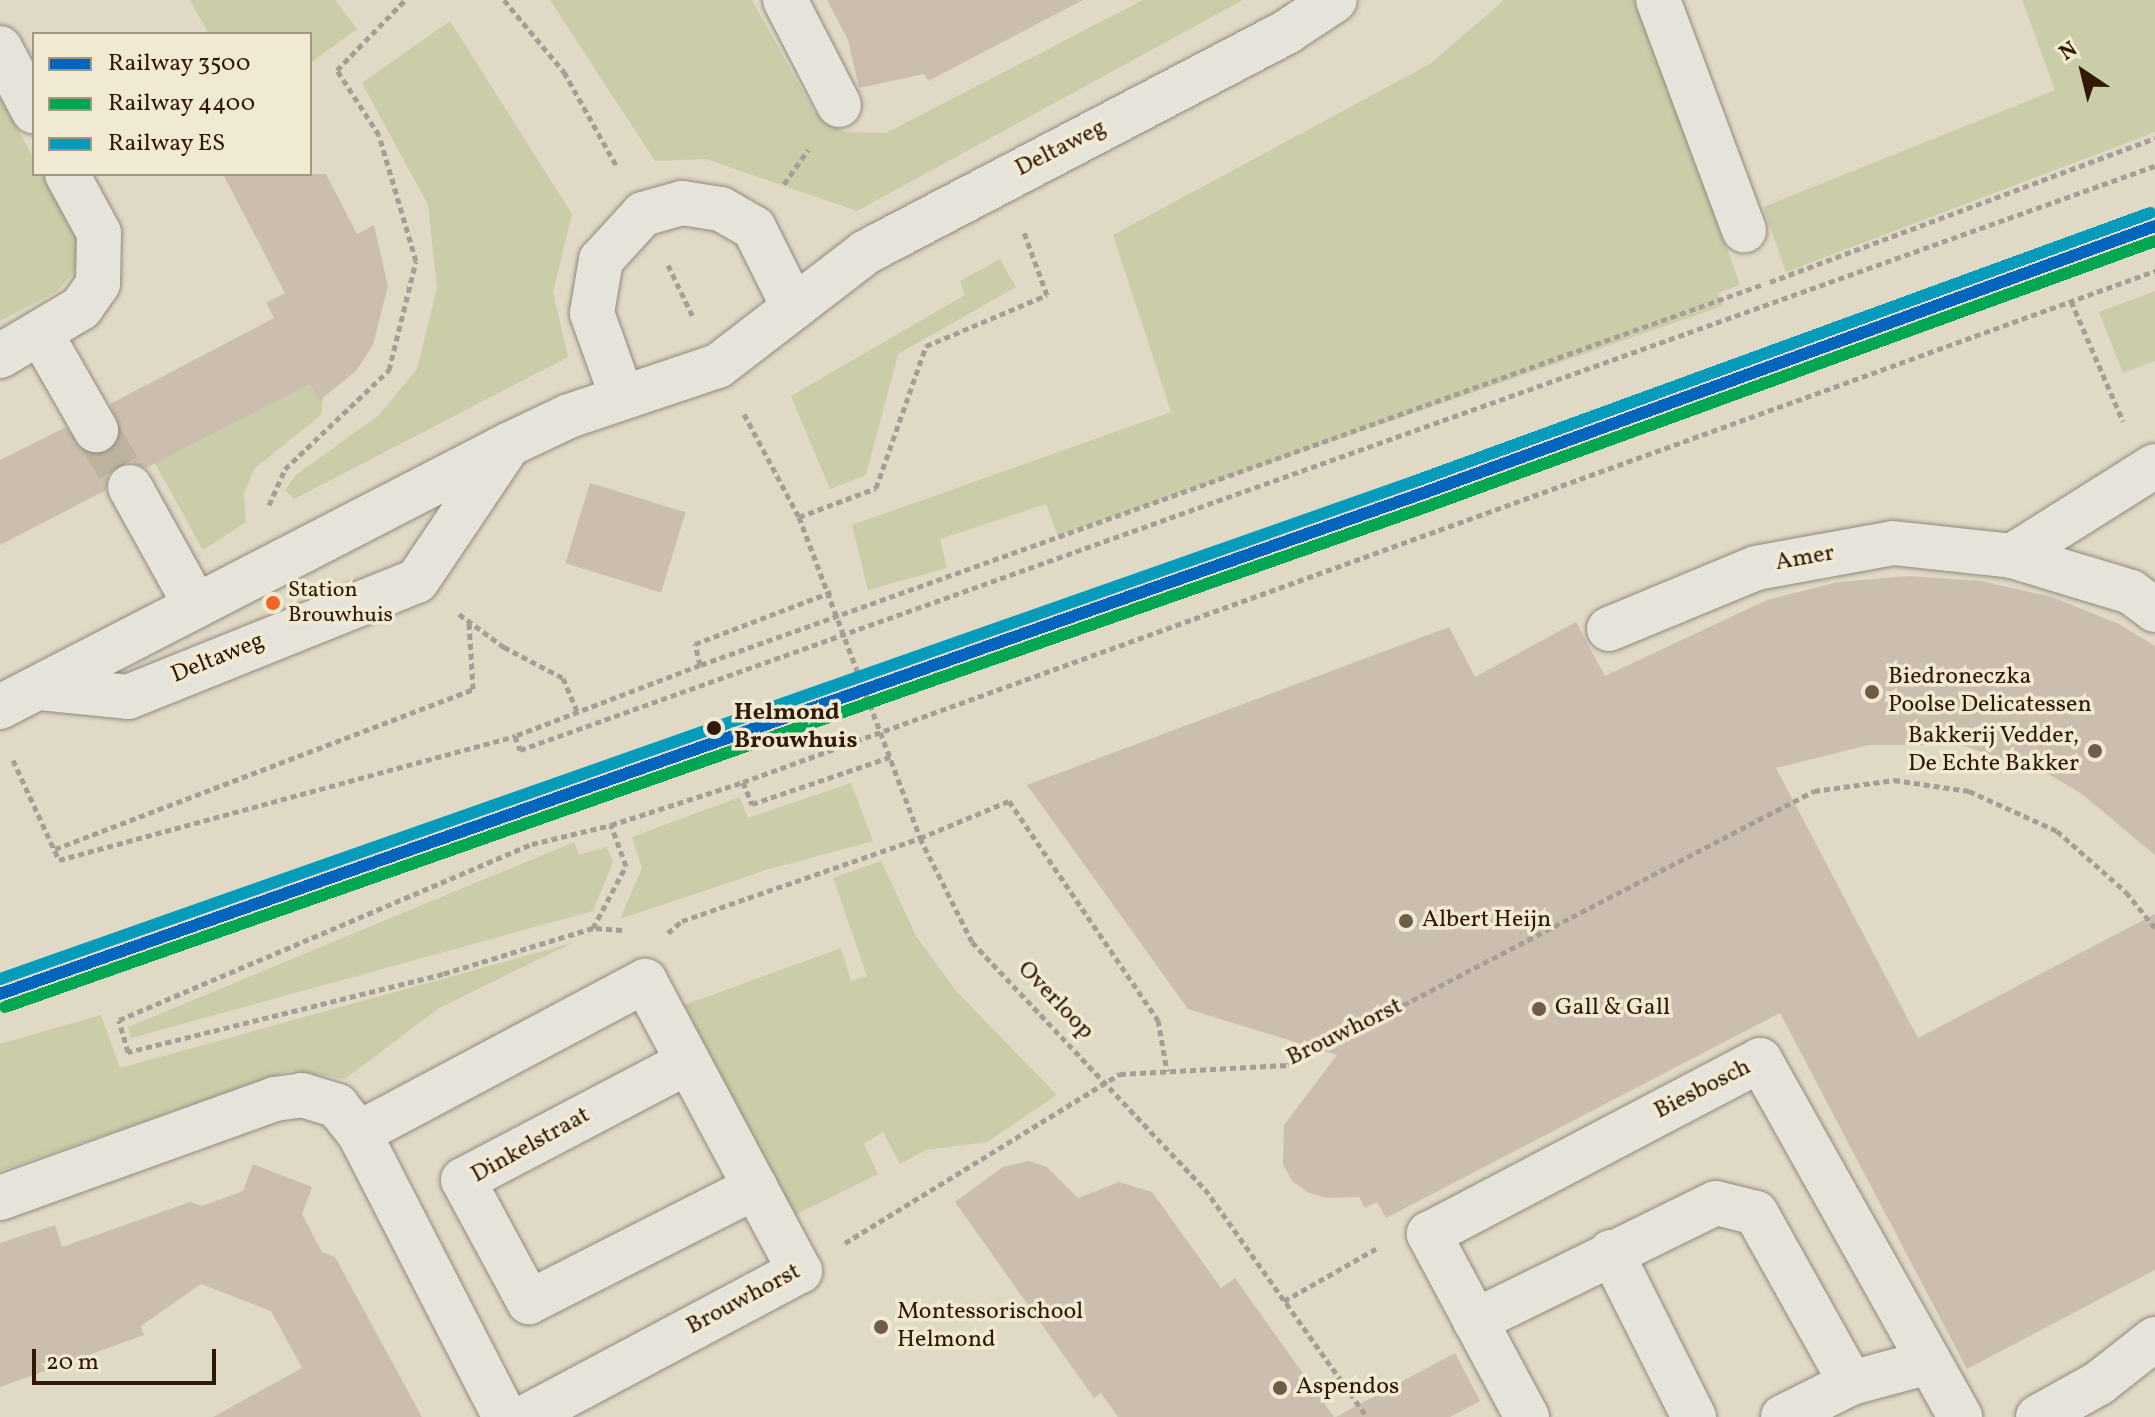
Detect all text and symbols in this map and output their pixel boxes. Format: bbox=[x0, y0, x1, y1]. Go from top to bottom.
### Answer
legend bbox=[32, 32, 312, 176]
north arrow bbox=[2043, 32, 2123, 112]
text: N bbox=[2054, 35, 2084, 69]
text: Railway 3500 bbox=[108, 47, 250, 81]
text: Railway 4400 bbox=[108, 87, 255, 121]
street label: Deltaweg bbox=[1011, 114, 1111, 184]
text: Railway ES bbox=[108, 127, 225, 161]
street label: Amer bbox=[1773, 540, 1837, 578]
place label: Station Brouwhuis bbox=[288, 577, 393, 628]
marker: Station Brouwhuis bbox=[265, 595, 281, 611]
street label: Deltaweg bbox=[167, 627, 269, 691]
place label: Biedroneczka Poolse Delicatessen bbox=[1888, 664, 2092, 720]
marker: Biedroneczka Poolse Delicatessen bbox=[1863, 683, 1881, 701]
place label: Helmond Brouwhuis bbox=[734, 700, 857, 756]
marker: Helmond Brouwhuis bbox=[701, 715, 727, 741]
place label: Bakkerij Vedder, De Echte Bakker bbox=[1907, 723, 2079, 779]
marker: Bakkerij Vedder, De Echte Bakker bbox=[2086, 742, 2104, 760]
place label: Albert Heijn bbox=[1422, 907, 1551, 935]
marker: Albert Heijn bbox=[1397, 912, 1415, 930]
street label: Overloop bbox=[1011, 956, 1099, 1046]
street label: Brouwhorst bbox=[1283, 993, 1407, 1073]
place label: Gall & Gall bbox=[1555, 995, 1670, 1023]
marker: Gall & Gall bbox=[1530, 1000, 1548, 1018]
street label: Biesbosch bbox=[1650, 1053, 1756, 1127]
street label: Dinkelstraat bbox=[467, 1102, 595, 1190]
street label: Brouwhorst bbox=[682, 1258, 806, 1342]
place label: Montessorischool Helmond bbox=[897, 1299, 1083, 1355]
marker: Montessorischool Helmond bbox=[872, 1318, 890, 1336]
scale bar bbox=[36, 1333, 220, 1383]
text: 20 m bbox=[46, 1346, 99, 1380]
place label: Aspendos bbox=[1296, 1374, 1399, 1402]
marker: Aspendos bbox=[1271, 1379, 1289, 1397]

